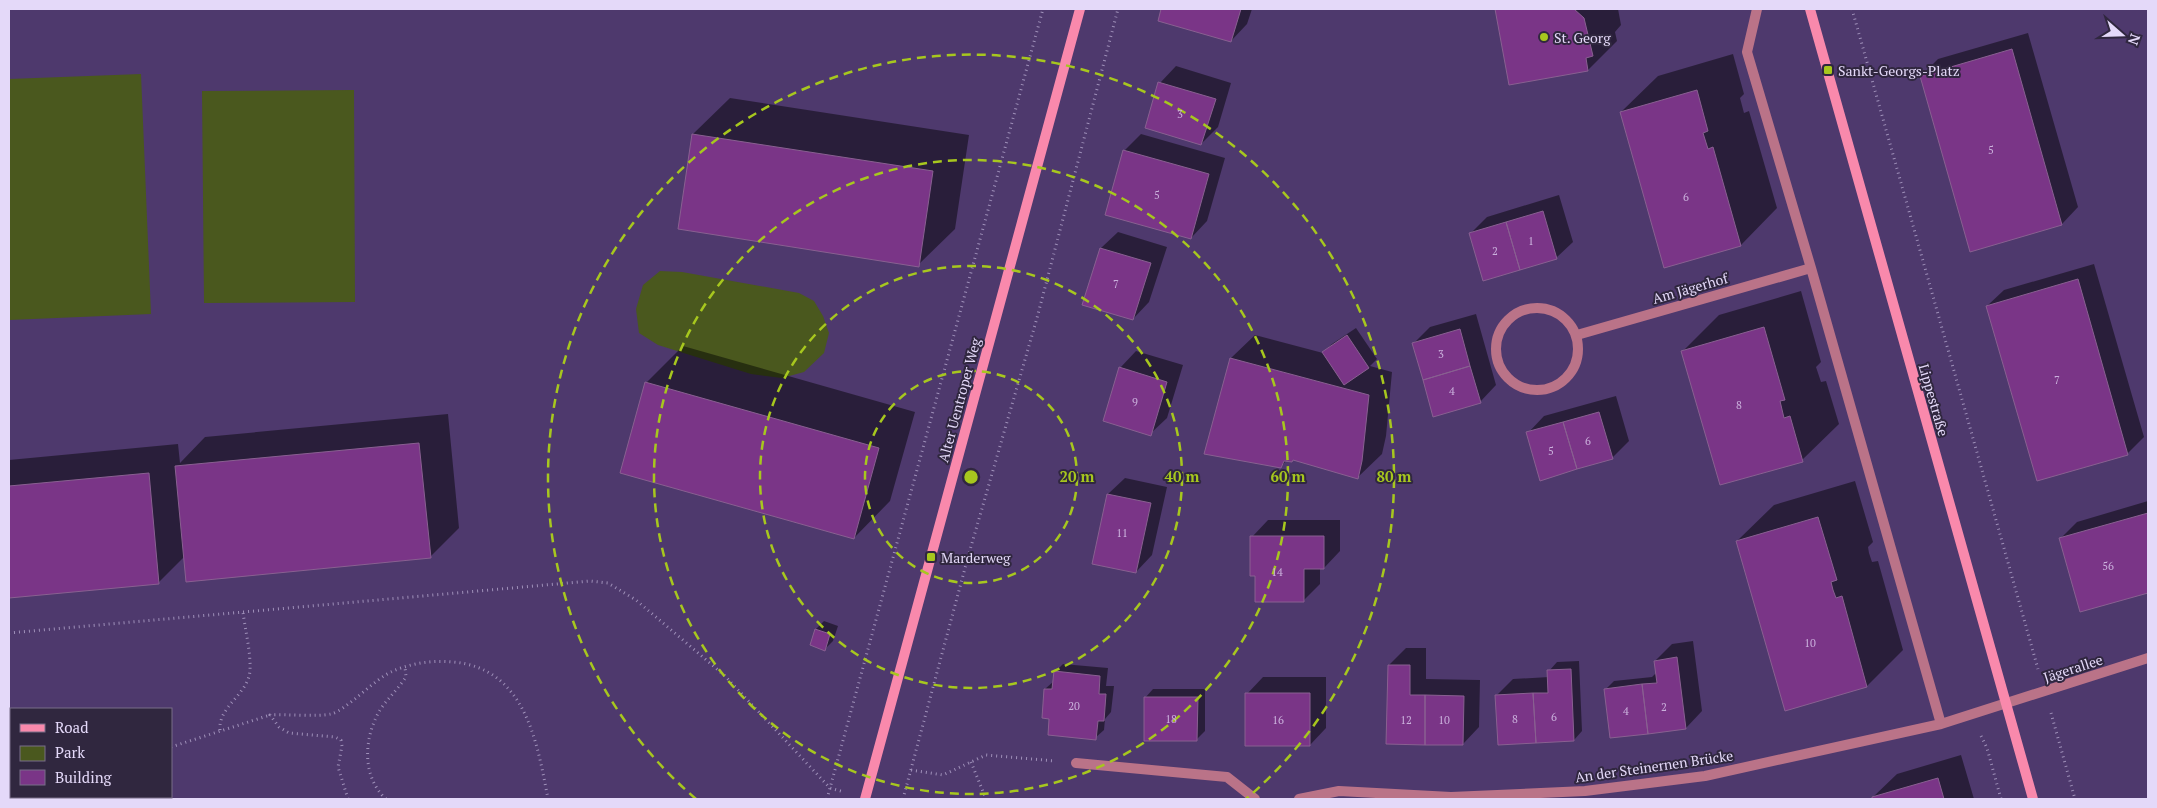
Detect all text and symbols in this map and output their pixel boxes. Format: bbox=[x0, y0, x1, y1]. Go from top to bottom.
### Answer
north arrow bbox=[2097, 10, 2147, 60]
place label: St. Georg bbox=[1554, 28, 1611, 47]
marker: St. Georg bbox=[1538, 31, 1550, 43]
text: N bbox=[2124, 31, 2145, 48]
place label: Sankt-Georgs-Platz bbox=[1838, 61, 1960, 80]
marker: Sankt-Georgs-Platz bbox=[1822, 64, 1834, 76]
house number: 3 bbox=[1177, 107, 1183, 121]
house number: 5 bbox=[1988, 143, 1994, 157]
house number: 5 bbox=[1154, 188, 1160, 202]
house number: 6 bbox=[1683, 190, 1689, 204]
house number: 1 bbox=[1528, 234, 1534, 248]
house number: 2 bbox=[1492, 244, 1498, 258]
street label: Am Jägerhof bbox=[1650, 268, 1731, 308]
house number: 7 bbox=[1113, 277, 1119, 291]
street label: Alter Uentroper Weg bbox=[933, 335, 985, 464]
house number: 3 bbox=[1438, 347, 1444, 361]
street label: Lippestraße bbox=[1915, 362, 1953, 438]
house number: 7 bbox=[2054, 373, 2060, 387]
house number: 4 bbox=[1449, 384, 1455, 398]
house number: 9 bbox=[1132, 395, 1138, 409]
house number: 8 bbox=[1736, 398, 1742, 412]
house number: 6 bbox=[1585, 434, 1591, 448]
house number: 5 bbox=[1548, 444, 1554, 458]
text: 20 m bbox=[1060, 466, 1095, 486]
text: 40 m bbox=[1165, 466, 1200, 486]
text: 60 m bbox=[1271, 466, 1306, 486]
text: 80 m bbox=[1377, 466, 1412, 486]
centre of rings bbox=[962, 468, 980, 486]
house number: 11 bbox=[1116, 526, 1128, 540]
place label: Marderweg bbox=[941, 548, 1011, 567]
marker: Marderweg bbox=[925, 551, 937, 563]
house number: 56 bbox=[2102, 559, 2114, 573]
house number: 14 bbox=[1271, 565, 1283, 579]
house number: 10 bbox=[1804, 636, 1816, 650]
street label: Jägerallee bbox=[2041, 650, 2105, 686]
house number: 20 bbox=[1068, 699, 1080, 713]
house number: 2 bbox=[1661, 700, 1667, 714]
house number: 4 bbox=[1623, 704, 1629, 718]
legend bbox=[10, 708, 172, 798]
house number: 6 bbox=[1551, 710, 1557, 724]
house number: 18 bbox=[1165, 712, 1177, 726]
house number: 8 bbox=[1512, 712, 1518, 726]
house number: 16 bbox=[1272, 713, 1284, 727]
house number: 12 bbox=[1400, 713, 1412, 727]
house number: 10 bbox=[1438, 713, 1450, 727]
text: Road bbox=[55, 717, 88, 737]
text: Park bbox=[55, 742, 85, 762]
street label: An der Steinernen Brücke bbox=[1574, 746, 1734, 786]
text: Building bbox=[55, 767, 113, 787]

